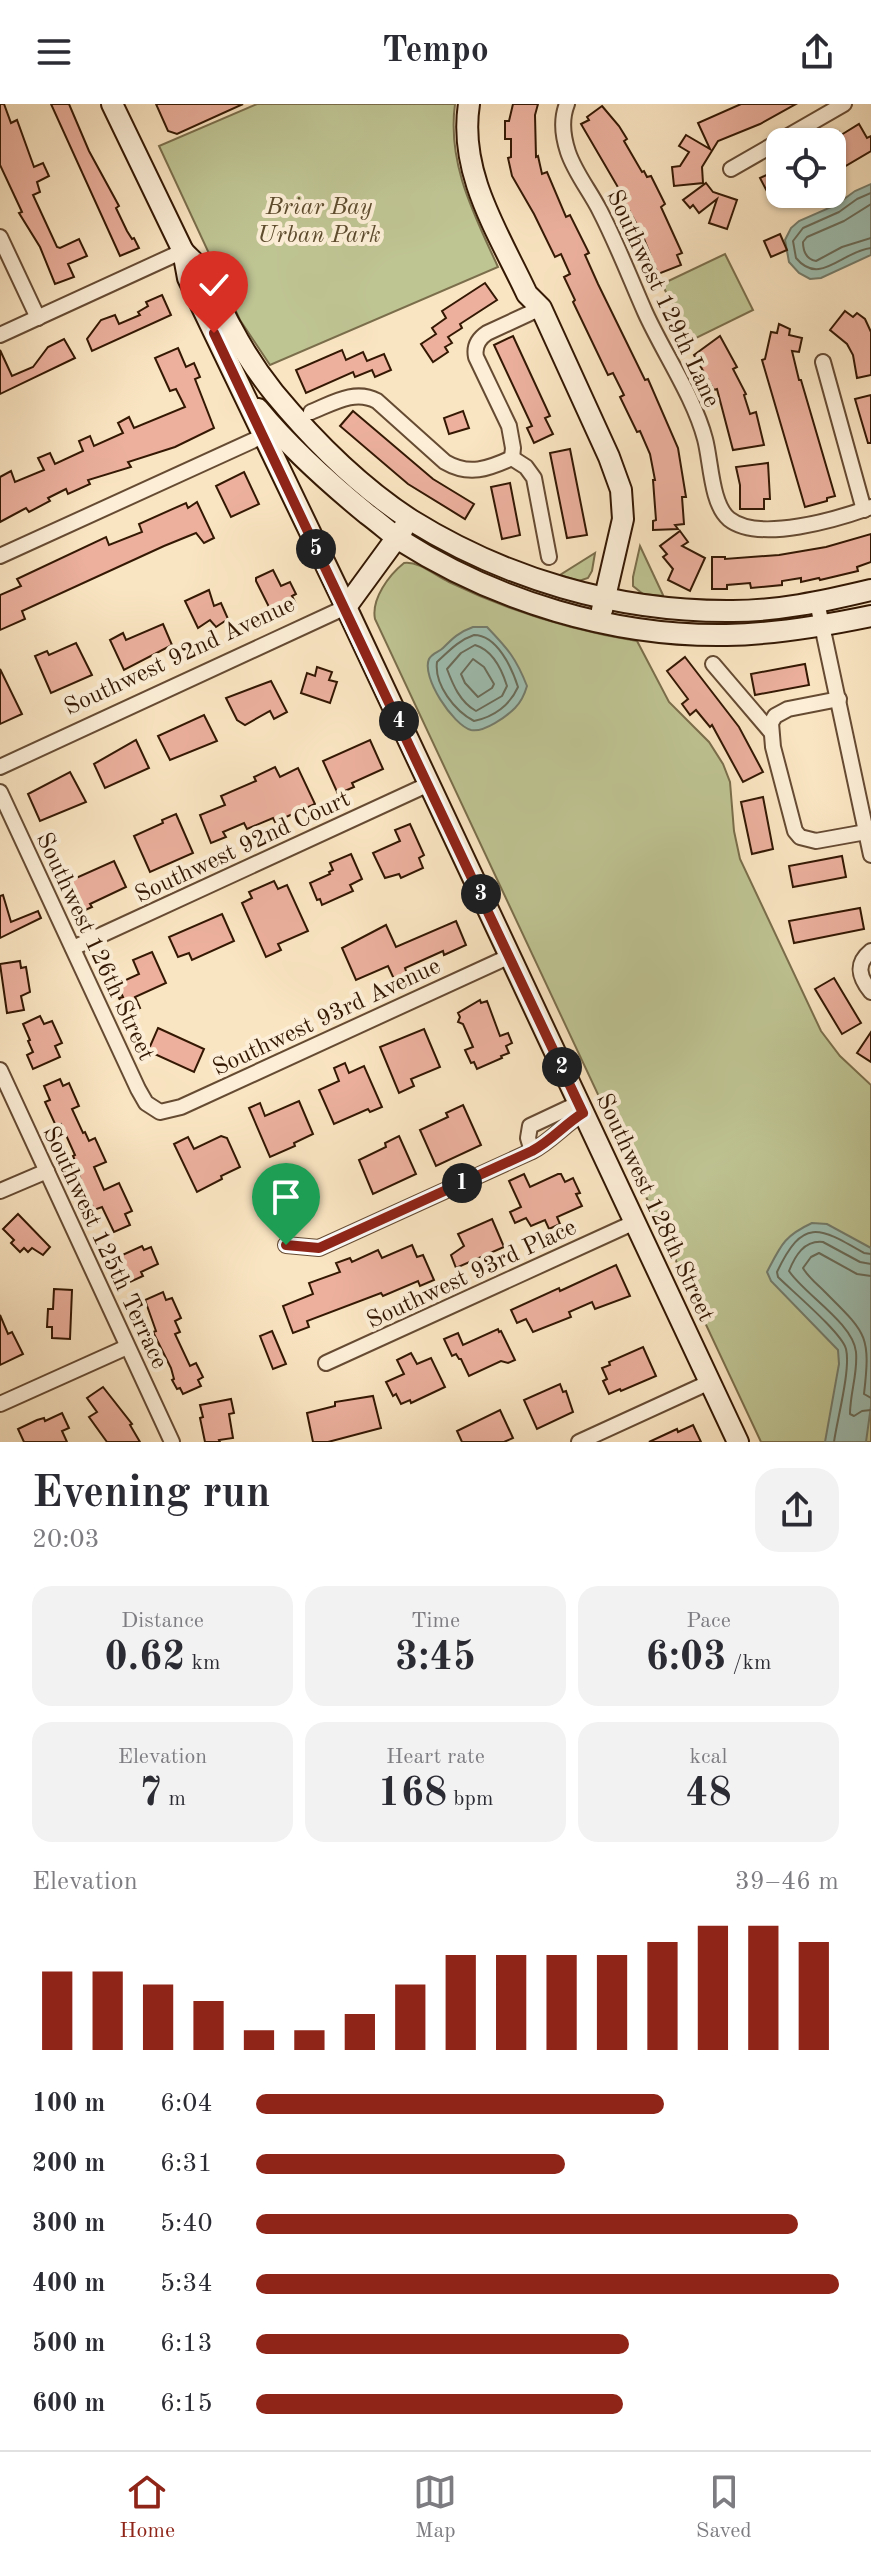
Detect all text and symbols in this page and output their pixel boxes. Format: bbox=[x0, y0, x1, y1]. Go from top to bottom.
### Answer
icon: menu bbox=[32, 30, 76, 74]
icon: share bbox=[795, 30, 839, 74]
text: Tempo bbox=[382, 34, 489, 70]
map controls bbox=[766, 128, 846, 208]
button: locate bbox=[766, 128, 846, 208]
street label: Southwest 129th Lane bbox=[601, 186, 723, 411]
park label: Briar Bay Urban Park bbox=[257, 196, 381, 248]
pin bbox=[180, 251, 248, 333]
icon: check bbox=[192, 263, 236, 307]
pin: 5 bbox=[296, 529, 336, 569]
text: 5 bbox=[310, 538, 322, 560]
street label: Southwest 92nd Avenue bbox=[61, 593, 299, 721]
pin: 4 bbox=[379, 701, 419, 741]
text: 4 bbox=[393, 710, 405, 732]
street label: Southwest 92nd Court bbox=[132, 787, 354, 908]
street label: Southwest 126th Street bbox=[31, 829, 158, 1065]
pin: 3 bbox=[461, 874, 501, 914]
text: 3 bbox=[475, 883, 487, 905]
street label: Southwest 93rd Avenue bbox=[209, 954, 444, 1081]
pin: 2 bbox=[542, 1047, 582, 1087]
text: 2 bbox=[556, 1056, 568, 1078]
street label: Southwest 128th Street bbox=[591, 1090, 718, 1326]
street label: Southwest 125th Terrace bbox=[37, 1123, 171, 1373]
pin bbox=[252, 1163, 320, 1245]
pin: 1 bbox=[442, 1163, 482, 1203]
text: 1 bbox=[456, 1172, 468, 1194]
icon: arrive bbox=[264, 1175, 308, 1219]
street label: Southwest 93rd Place bbox=[363, 1216, 580, 1334]
button: share bbox=[755, 1468, 839, 1552]
text: Evening run bbox=[32, 1472, 270, 1516]
text: 20:03 bbox=[32, 1527, 100, 1553]
text: Distance bbox=[121, 1610, 204, 1632]
text: Time bbox=[411, 1610, 460, 1632]
text: Pace bbox=[686, 1610, 731, 1632]
text: 0.62 bbox=[105, 1639, 185, 1679]
text: 3:45 bbox=[395, 1639, 476, 1679]
text: 6:03 bbox=[646, 1639, 726, 1679]
text: km bbox=[185, 1652, 220, 1674]
text: /km bbox=[726, 1652, 771, 1674]
text: Elevation bbox=[118, 1746, 207, 1768]
text: Heart rate bbox=[386, 1746, 485, 1768]
text: kcal bbox=[690, 1746, 727, 1768]
text: 7 bbox=[139, 1775, 162, 1815]
text: 168 bbox=[378, 1775, 447, 1815]
text: 48 bbox=[685, 1775, 732, 1815]
text: m bbox=[162, 1788, 186, 1810]
text: bpm bbox=[447, 1788, 493, 1810]
text: Elevation bbox=[32, 1869, 138, 1895]
text: 39–46 m bbox=[735, 1869, 839, 1895]
text: 100 m bbox=[32, 2091, 105, 2117]
text: 6:04 bbox=[160, 2091, 213, 2117]
text: 200 m bbox=[32, 2151, 105, 2177]
text: 6:31 bbox=[160, 2151, 213, 2177]
text: 300 m bbox=[32, 2211, 105, 2237]
text: 5:40 bbox=[160, 2211, 213, 2237]
text: 400 m bbox=[32, 2271, 105, 2297]
text: 5:34 bbox=[160, 2271, 213, 2297]
text: 500 m bbox=[32, 2331, 105, 2357]
text: 6:13 bbox=[160, 2331, 213, 2357]
text: 600 m bbox=[32, 2391, 105, 2417]
text: 6:15 bbox=[160, 2391, 213, 2417]
tab: Home bbox=[119, 2470, 175, 2545]
tab: Map bbox=[413, 2470, 457, 2545]
tab: Saved bbox=[696, 2470, 752, 2545]

